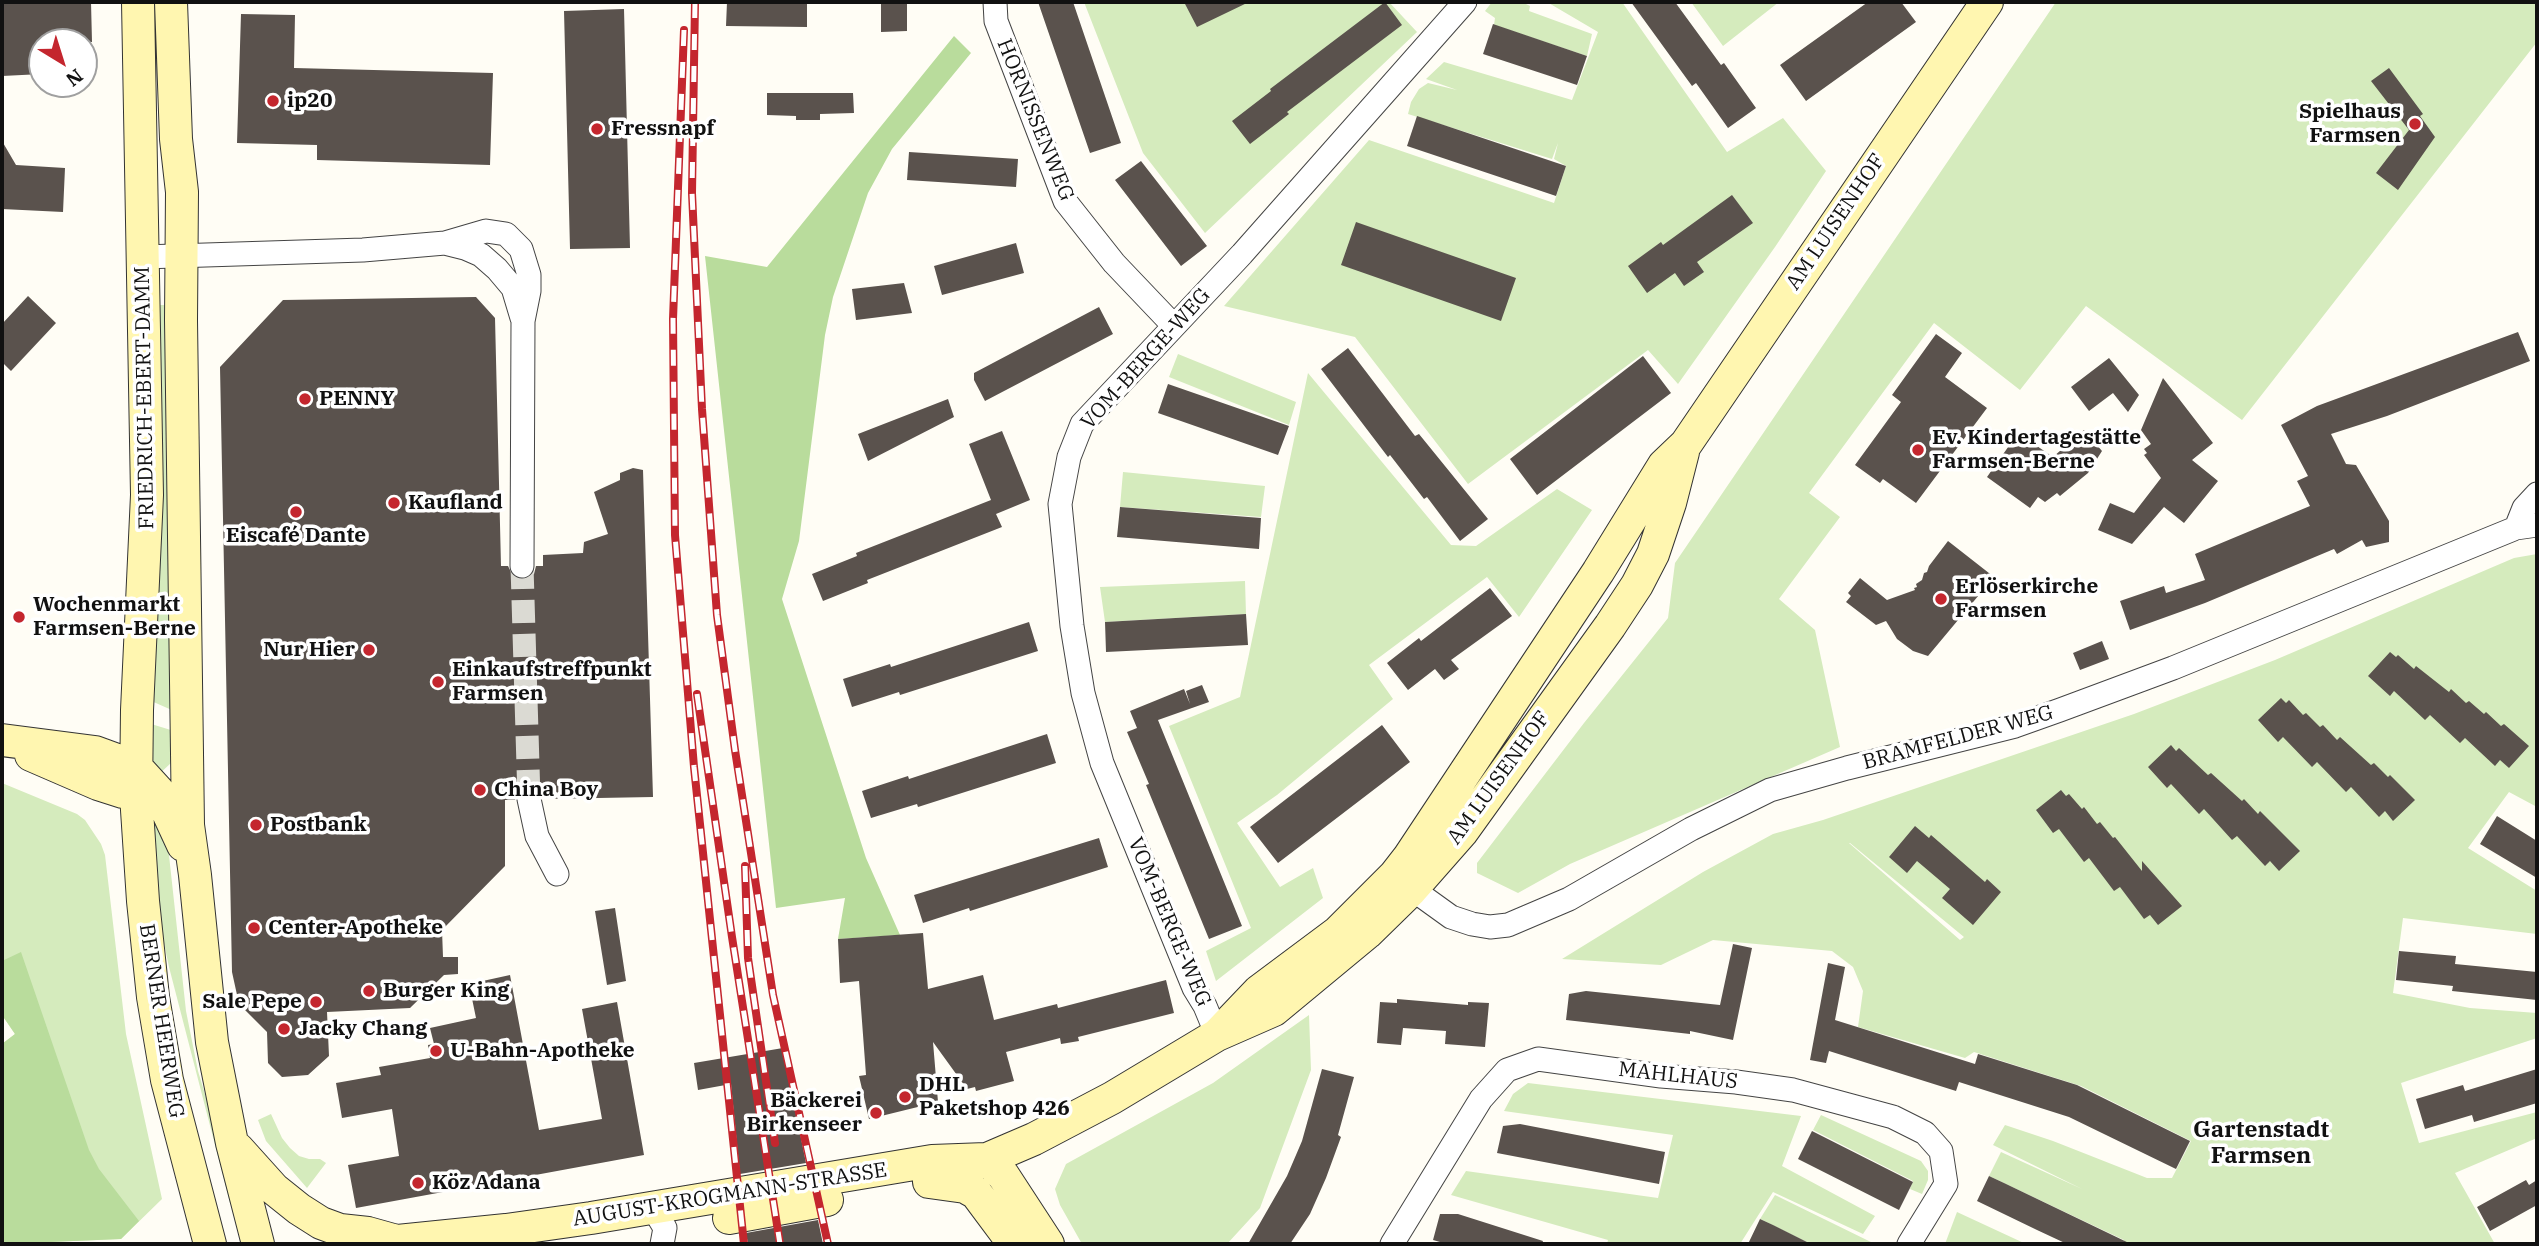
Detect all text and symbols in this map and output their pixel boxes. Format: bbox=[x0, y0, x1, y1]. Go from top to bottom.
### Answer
north arrow bbox=[28, 28, 98, 98]
street label: HORNISSENWEG bbox=[991, 35, 1079, 205]
text: N bbox=[61, 64, 88, 92]
place label: ip20 bbox=[287, 88, 333, 114]
marker: ip20 bbox=[265, 93, 281, 109]
place label: Spielhaus Farmsen bbox=[2299, 99, 2401, 149]
place label: Fressnapf bbox=[611, 116, 715, 142]
marker: Spielhaus Farmsen bbox=[2407, 116, 2423, 132]
marker: Fressnapf bbox=[589, 121, 605, 137]
street label: AM LUISENHOF bbox=[1781, 149, 1891, 295]
street label: FRIEDRICH-EBERT-DAMM bbox=[130, 266, 160, 530]
street label: VOM-BERGE-WEG bbox=[1076, 283, 1216, 435]
place label: PENNY bbox=[319, 386, 395, 412]
marker: PENNY bbox=[297, 391, 313, 407]
place label: Ev. Kindertagestätte Farmsen-Berne bbox=[1932, 425, 2141, 475]
marker: Ev. Kindertagestätte Farmsen-Berne bbox=[1910, 442, 1926, 458]
place label: Kaufland bbox=[408, 490, 503, 516]
marker: Kaufland bbox=[386, 495, 402, 511]
marker: Eiscafé Dante bbox=[288, 504, 304, 520]
place label: Eiscafé Dante bbox=[226, 523, 366, 549]
place label: Erlöserkirche Farmsen bbox=[1955, 574, 2098, 624]
marker: Erlöserkirche Farmsen bbox=[1933, 591, 1949, 607]
place label: Wochenmarkt Farmsen-Berne bbox=[33, 592, 196, 642]
marker: Wochenmarkt Farmsen-Berne bbox=[11, 609, 27, 625]
place label: Nur Hier bbox=[263, 637, 355, 663]
marker: Nur Hier bbox=[361, 642, 377, 658]
place label: Einkaufstreffpunkt Farmsen bbox=[452, 657, 651, 707]
marker: Einkaufstreffpunkt Farmsen bbox=[430, 674, 446, 690]
street label: BRAMFELDER WEG bbox=[1860, 700, 2056, 776]
street label: AM LUISENHOF bbox=[1442, 706, 1556, 850]
place label: China Boy bbox=[494, 777, 598, 803]
marker: China Boy bbox=[472, 782, 488, 798]
place label: Postbank bbox=[270, 812, 367, 838]
marker: Postbank bbox=[248, 817, 264, 833]
street label: VOM-BERGE-WEG bbox=[1122, 834, 1216, 1010]
place label: Center-Apotheke bbox=[268, 915, 443, 941]
marker: Center-Apotheke bbox=[246, 920, 262, 936]
street label: BERNER HEERWEG bbox=[133, 922, 189, 1120]
place label: Burger King bbox=[383, 978, 510, 1004]
marker: Burger King bbox=[361, 983, 377, 999]
place label: Sale Pepe bbox=[202, 989, 302, 1015]
marker: Sale Pepe bbox=[308, 994, 324, 1010]
place label: Jacky Chang bbox=[298, 1016, 428, 1042]
marker: Jacky Chang bbox=[276, 1021, 292, 1037]
place label: U-Bahn-Apotheke bbox=[450, 1038, 635, 1064]
marker: U-Bahn-Apotheke bbox=[428, 1043, 444, 1059]
street label: MAHLHAUS bbox=[1617, 1057, 1739, 1095]
place label: DHL Paketshop 426 bbox=[919, 1072, 1070, 1122]
place label: Bäckerei Birkenseer bbox=[747, 1088, 862, 1138]
marker: DHL Paketshop 426 bbox=[897, 1089, 913, 1105]
marker: Bäckerei Birkenseer bbox=[868, 1105, 884, 1121]
district label: Gartenstadt Farmsen bbox=[2193, 1116, 2329, 1170]
street label: AUGUST-KROGMANN-STRASSE bbox=[571, 1158, 889, 1232]
place label: Köz Adana bbox=[432, 1170, 541, 1196]
marker: Köz Adana bbox=[410, 1175, 426, 1191]

